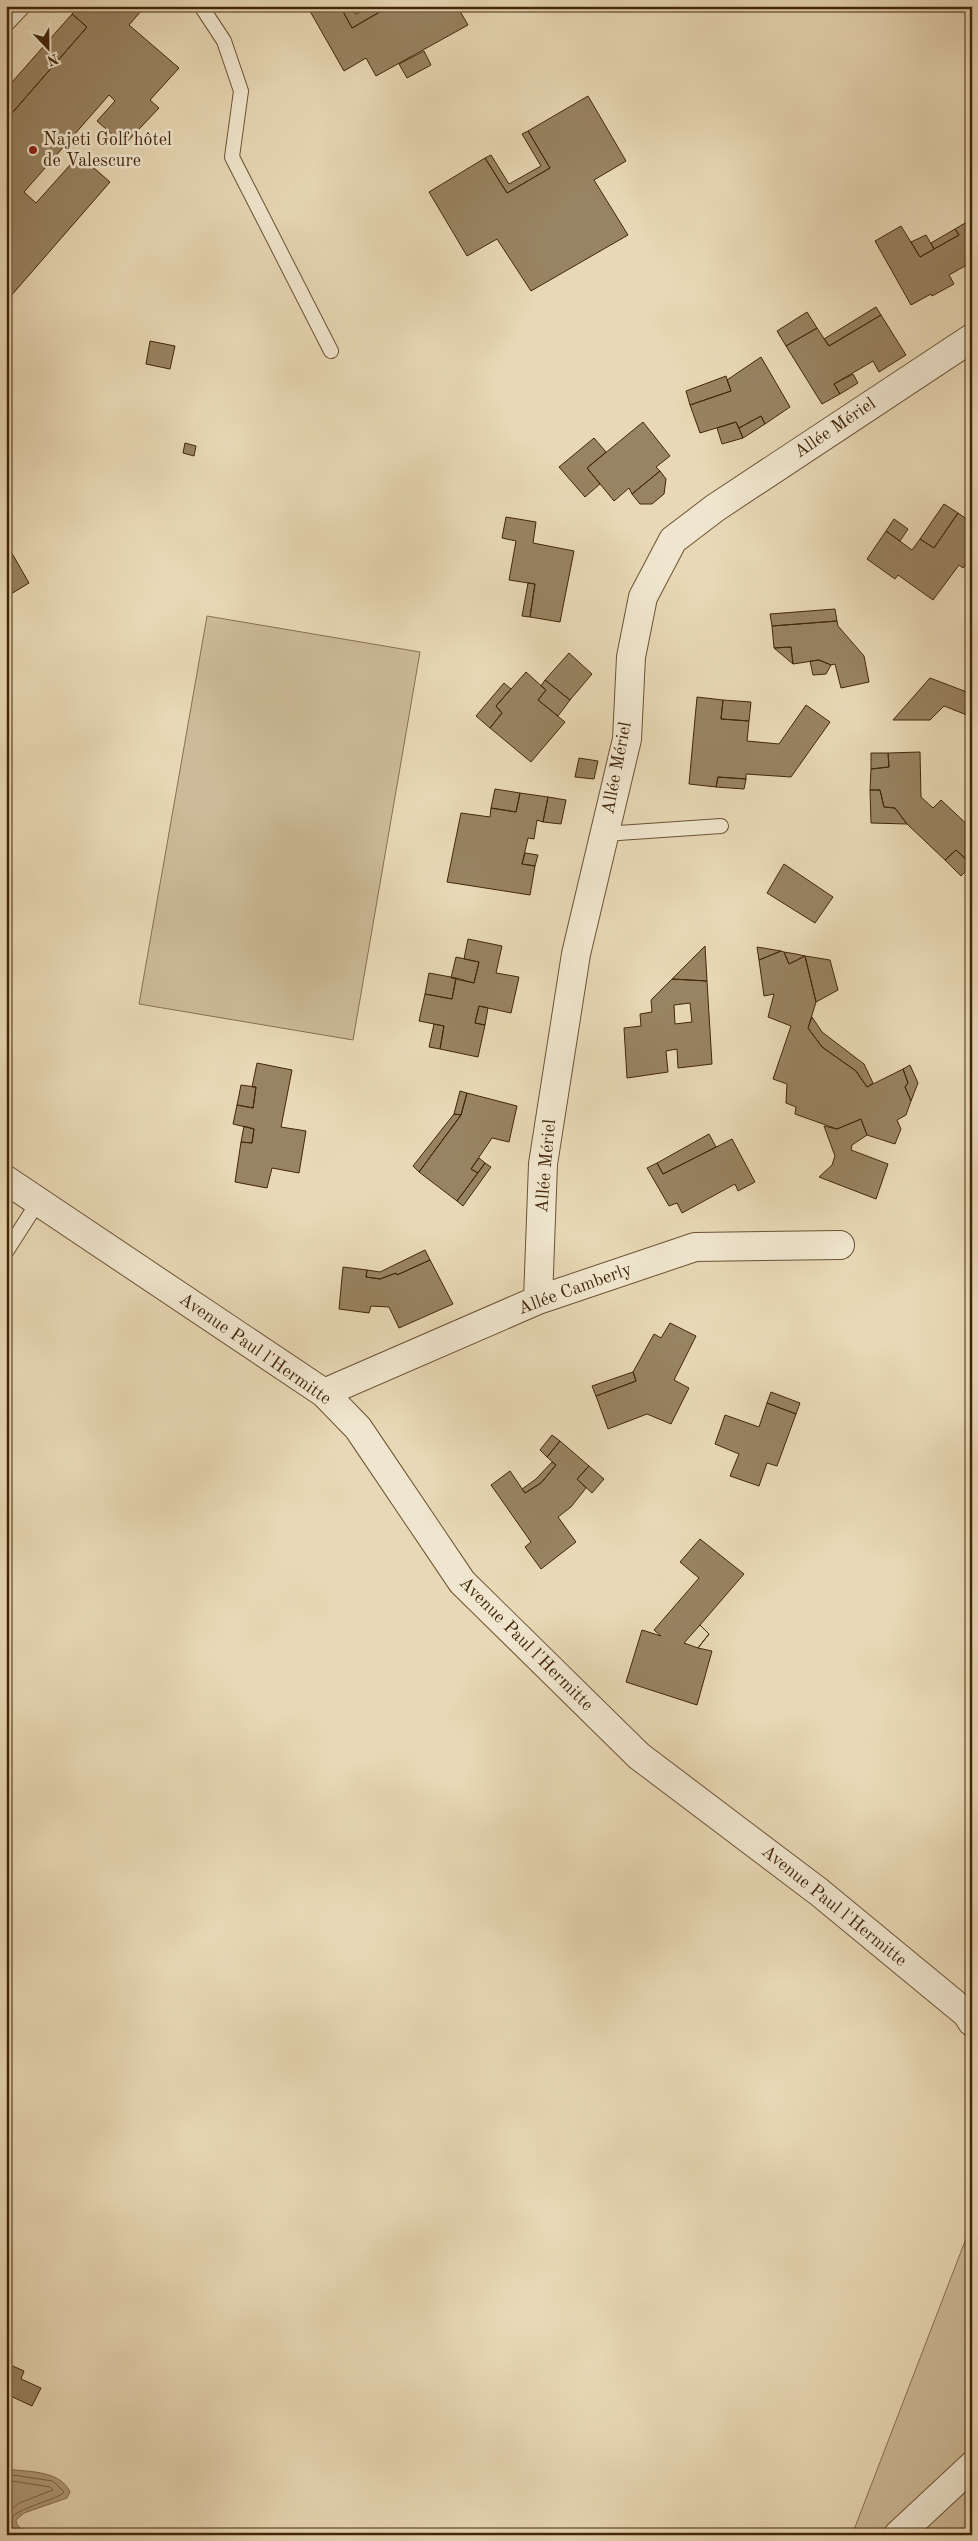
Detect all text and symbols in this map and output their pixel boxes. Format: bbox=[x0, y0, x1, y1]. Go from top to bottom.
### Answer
north arrow bbox=[22, 22, 72, 72]
text: N bbox=[45, 51, 60, 68]
place label: Najeti Golf hôtel de Valescure bbox=[43, 131, 172, 170]
marker: Najeti Golf hôtel de Valescure bbox=[27, 144, 39, 156]
street label: Allée Mériel bbox=[791, 394, 879, 462]
street label: Allée Mériel bbox=[599, 720, 635, 816]
street label: Allée Mériel bbox=[533, 1118, 559, 1214]
street label: Allée Camberly bbox=[516, 1260, 635, 1318]
street label: Avenue Paul l'Hermitte bbox=[176, 1290, 334, 1408]
street label: Avenue Paul l'Hermitte bbox=[456, 1574, 596, 1714]
street label: Avenue Paul l'Hermitte bbox=[758, 1842, 910, 1970]

